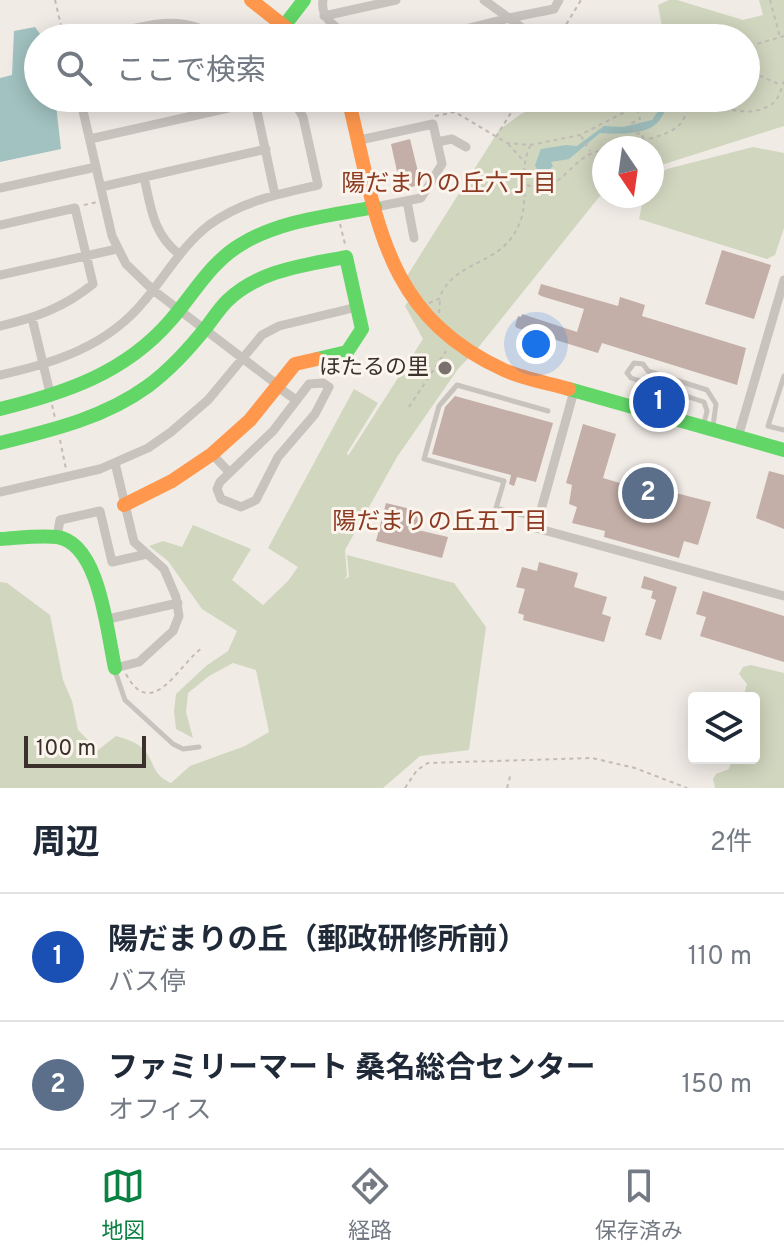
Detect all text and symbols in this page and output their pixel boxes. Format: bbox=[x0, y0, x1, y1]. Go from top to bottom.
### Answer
search box bbox=[24, 24, 760, 112]
icon: search bbox=[52, 46, 96, 90]
text: ここで検索 bbox=[116, 54, 266, 91]
north arrow bbox=[592, 136, 664, 208]
district label: 陽だまりの丘六丁目 bbox=[341, 170, 557, 200]
your location bbox=[516, 324, 556, 364]
place label: ほたるの里 bbox=[319, 355, 429, 382]
marker: ほたるの里 bbox=[436, 359, 454, 377]
pin: 1 bbox=[633, 372, 685, 432]
pin: 2 bbox=[622, 463, 674, 523]
district label: 陽だまりの丘五丁目 bbox=[332, 508, 548, 538]
map controls bbox=[688, 692, 760, 764]
button: layers bbox=[688, 692, 760, 764]
scale bar bbox=[24, 732, 146, 768]
text: 100 m bbox=[36, 736, 96, 763]
text: 周辺 bbox=[32, 823, 100, 866]
text: 2件 bbox=[710, 827, 752, 860]
text: 陽だまりの丘（郵政研修所前） bbox=[108, 923, 527, 960]
text: 1 bbox=[53, 941, 63, 974]
text: 110 m bbox=[688, 941, 752, 974]
text: バス停 bbox=[108, 967, 186, 1000]
text: ファミリーマート 桑名総合センター bbox=[108, 1051, 596, 1088]
text: 2 bbox=[50, 1069, 66, 1102]
text: 150 m bbox=[681, 1069, 752, 1102]
text: オフィス bbox=[108, 1095, 211, 1128]
tab: 地図 bbox=[101, 1164, 145, 1246]
tab: 経路 bbox=[348, 1164, 392, 1246]
tab: 保存済み bbox=[595, 1164, 683, 1246]

